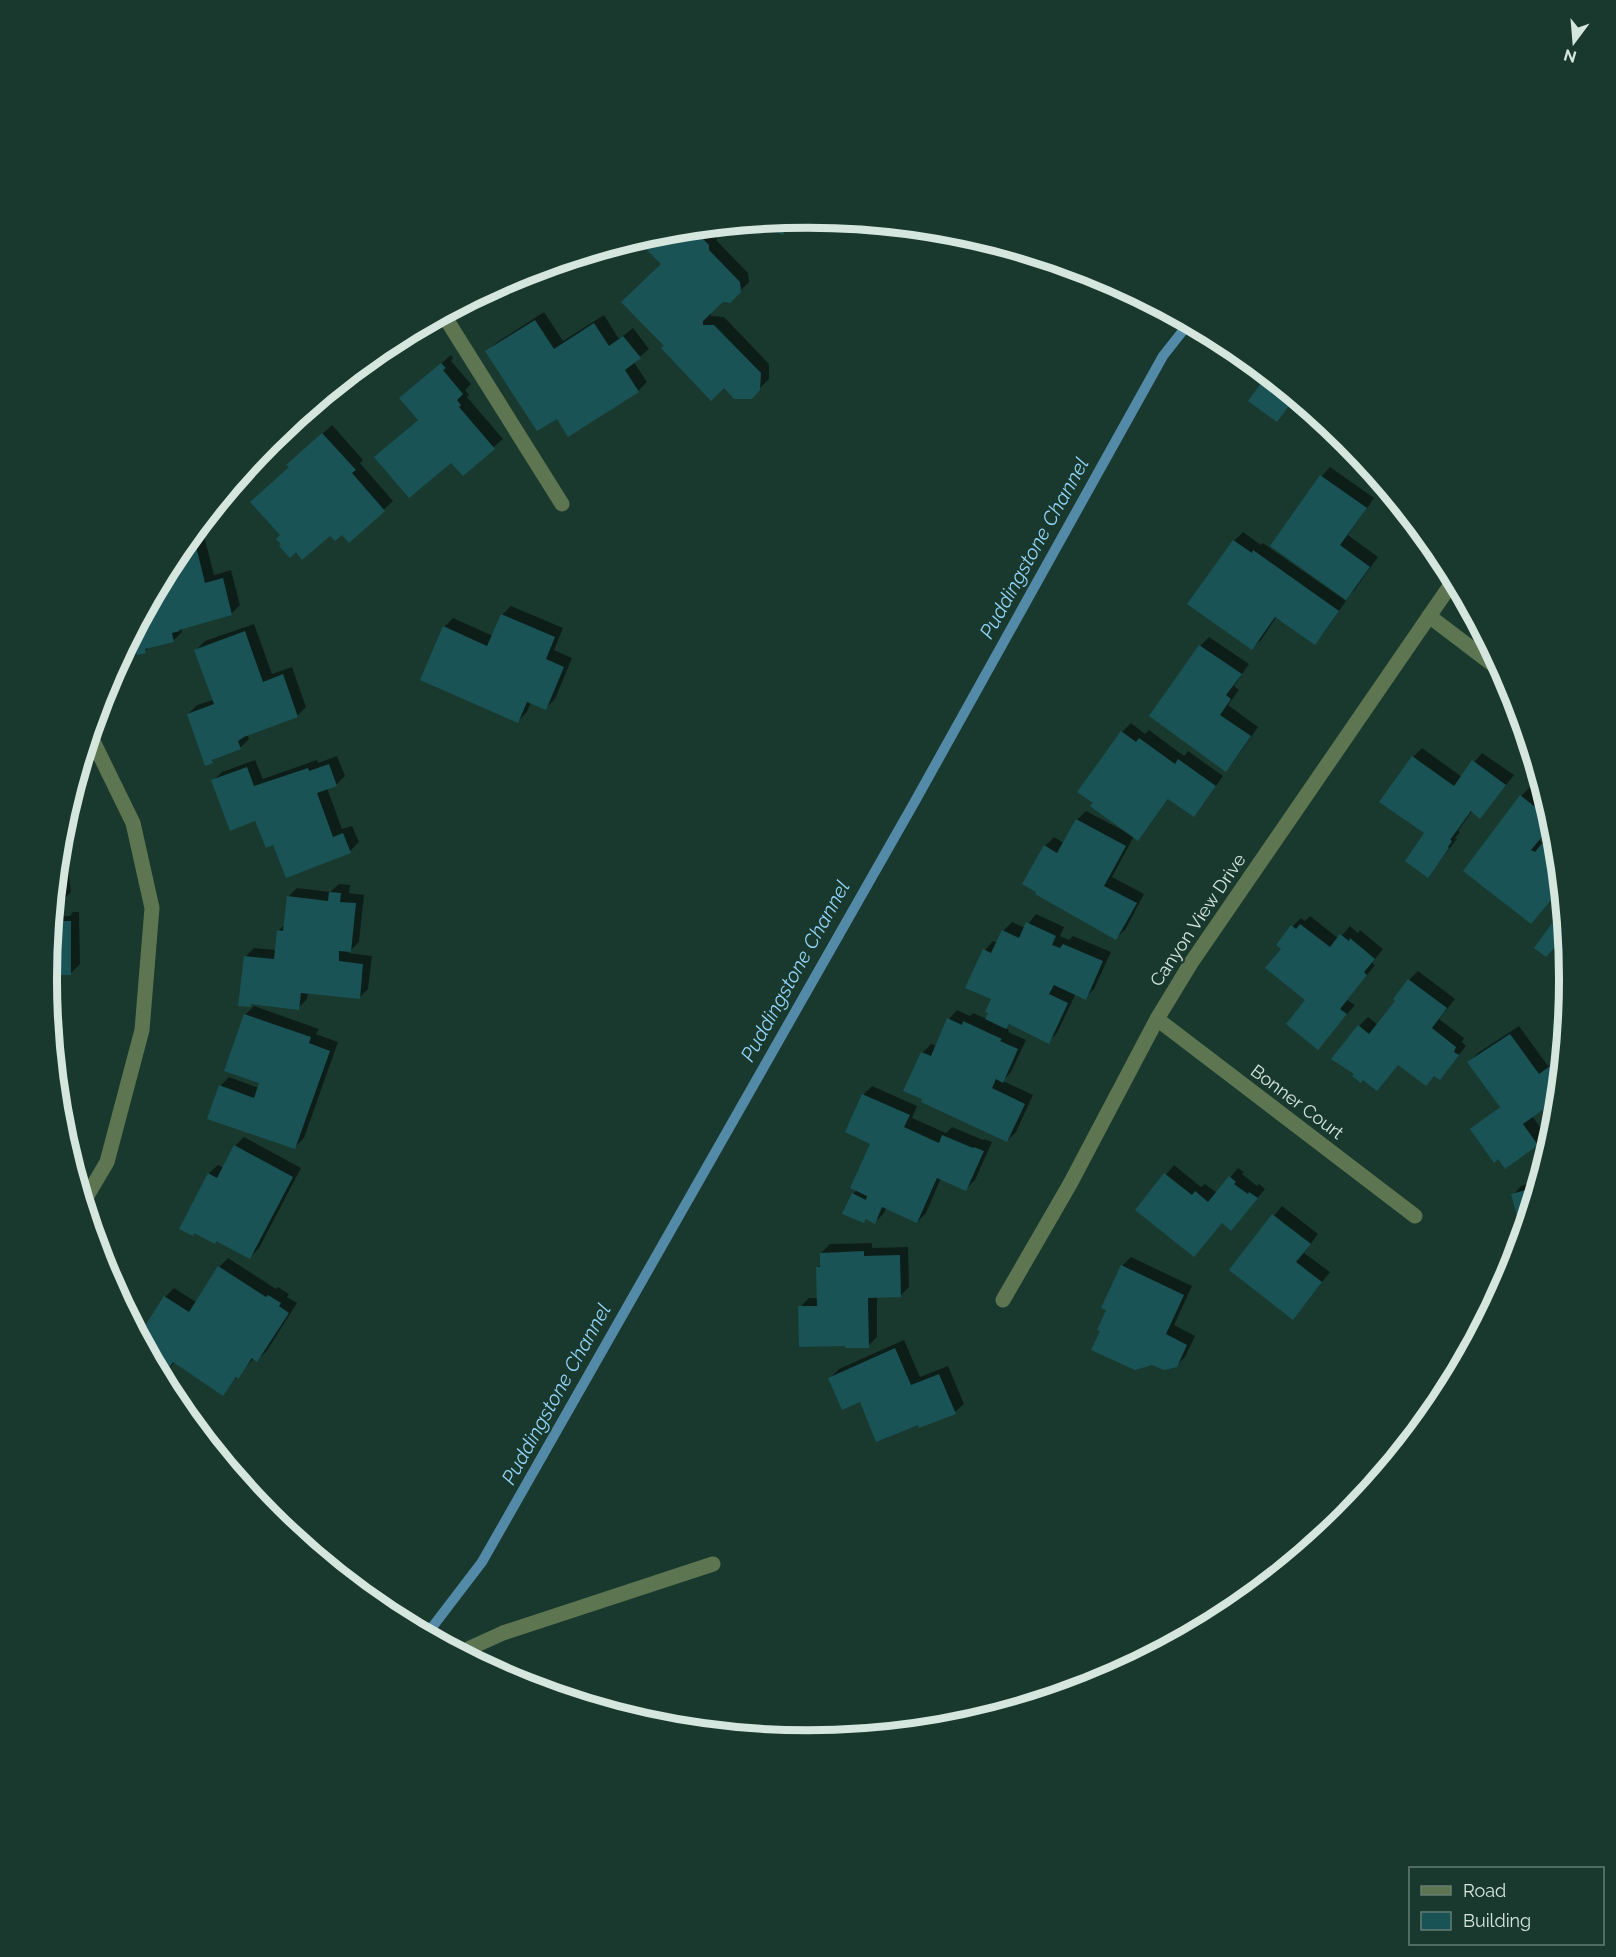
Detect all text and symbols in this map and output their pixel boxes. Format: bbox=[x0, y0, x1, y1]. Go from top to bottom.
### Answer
north arrow bbox=[1544, 12, 1604, 72]
text: N bbox=[1562, 45, 1578, 67]
water label: Puddingstone Channel bbox=[974, 453, 1094, 643]
street label: Canyon View Drive bbox=[1145, 849, 1250, 990]
water label: Puddingstone Channel bbox=[735, 876, 855, 1066]
street label: Bonner Court bbox=[1247, 1060, 1348, 1143]
water label: Puddingstone Channel bbox=[496, 1299, 616, 1489]
legend bbox=[1409, 1867, 1604, 1945]
text: Road bbox=[1463, 1880, 1506, 1901]
text: Building bbox=[1463, 1910, 1531, 1931]

